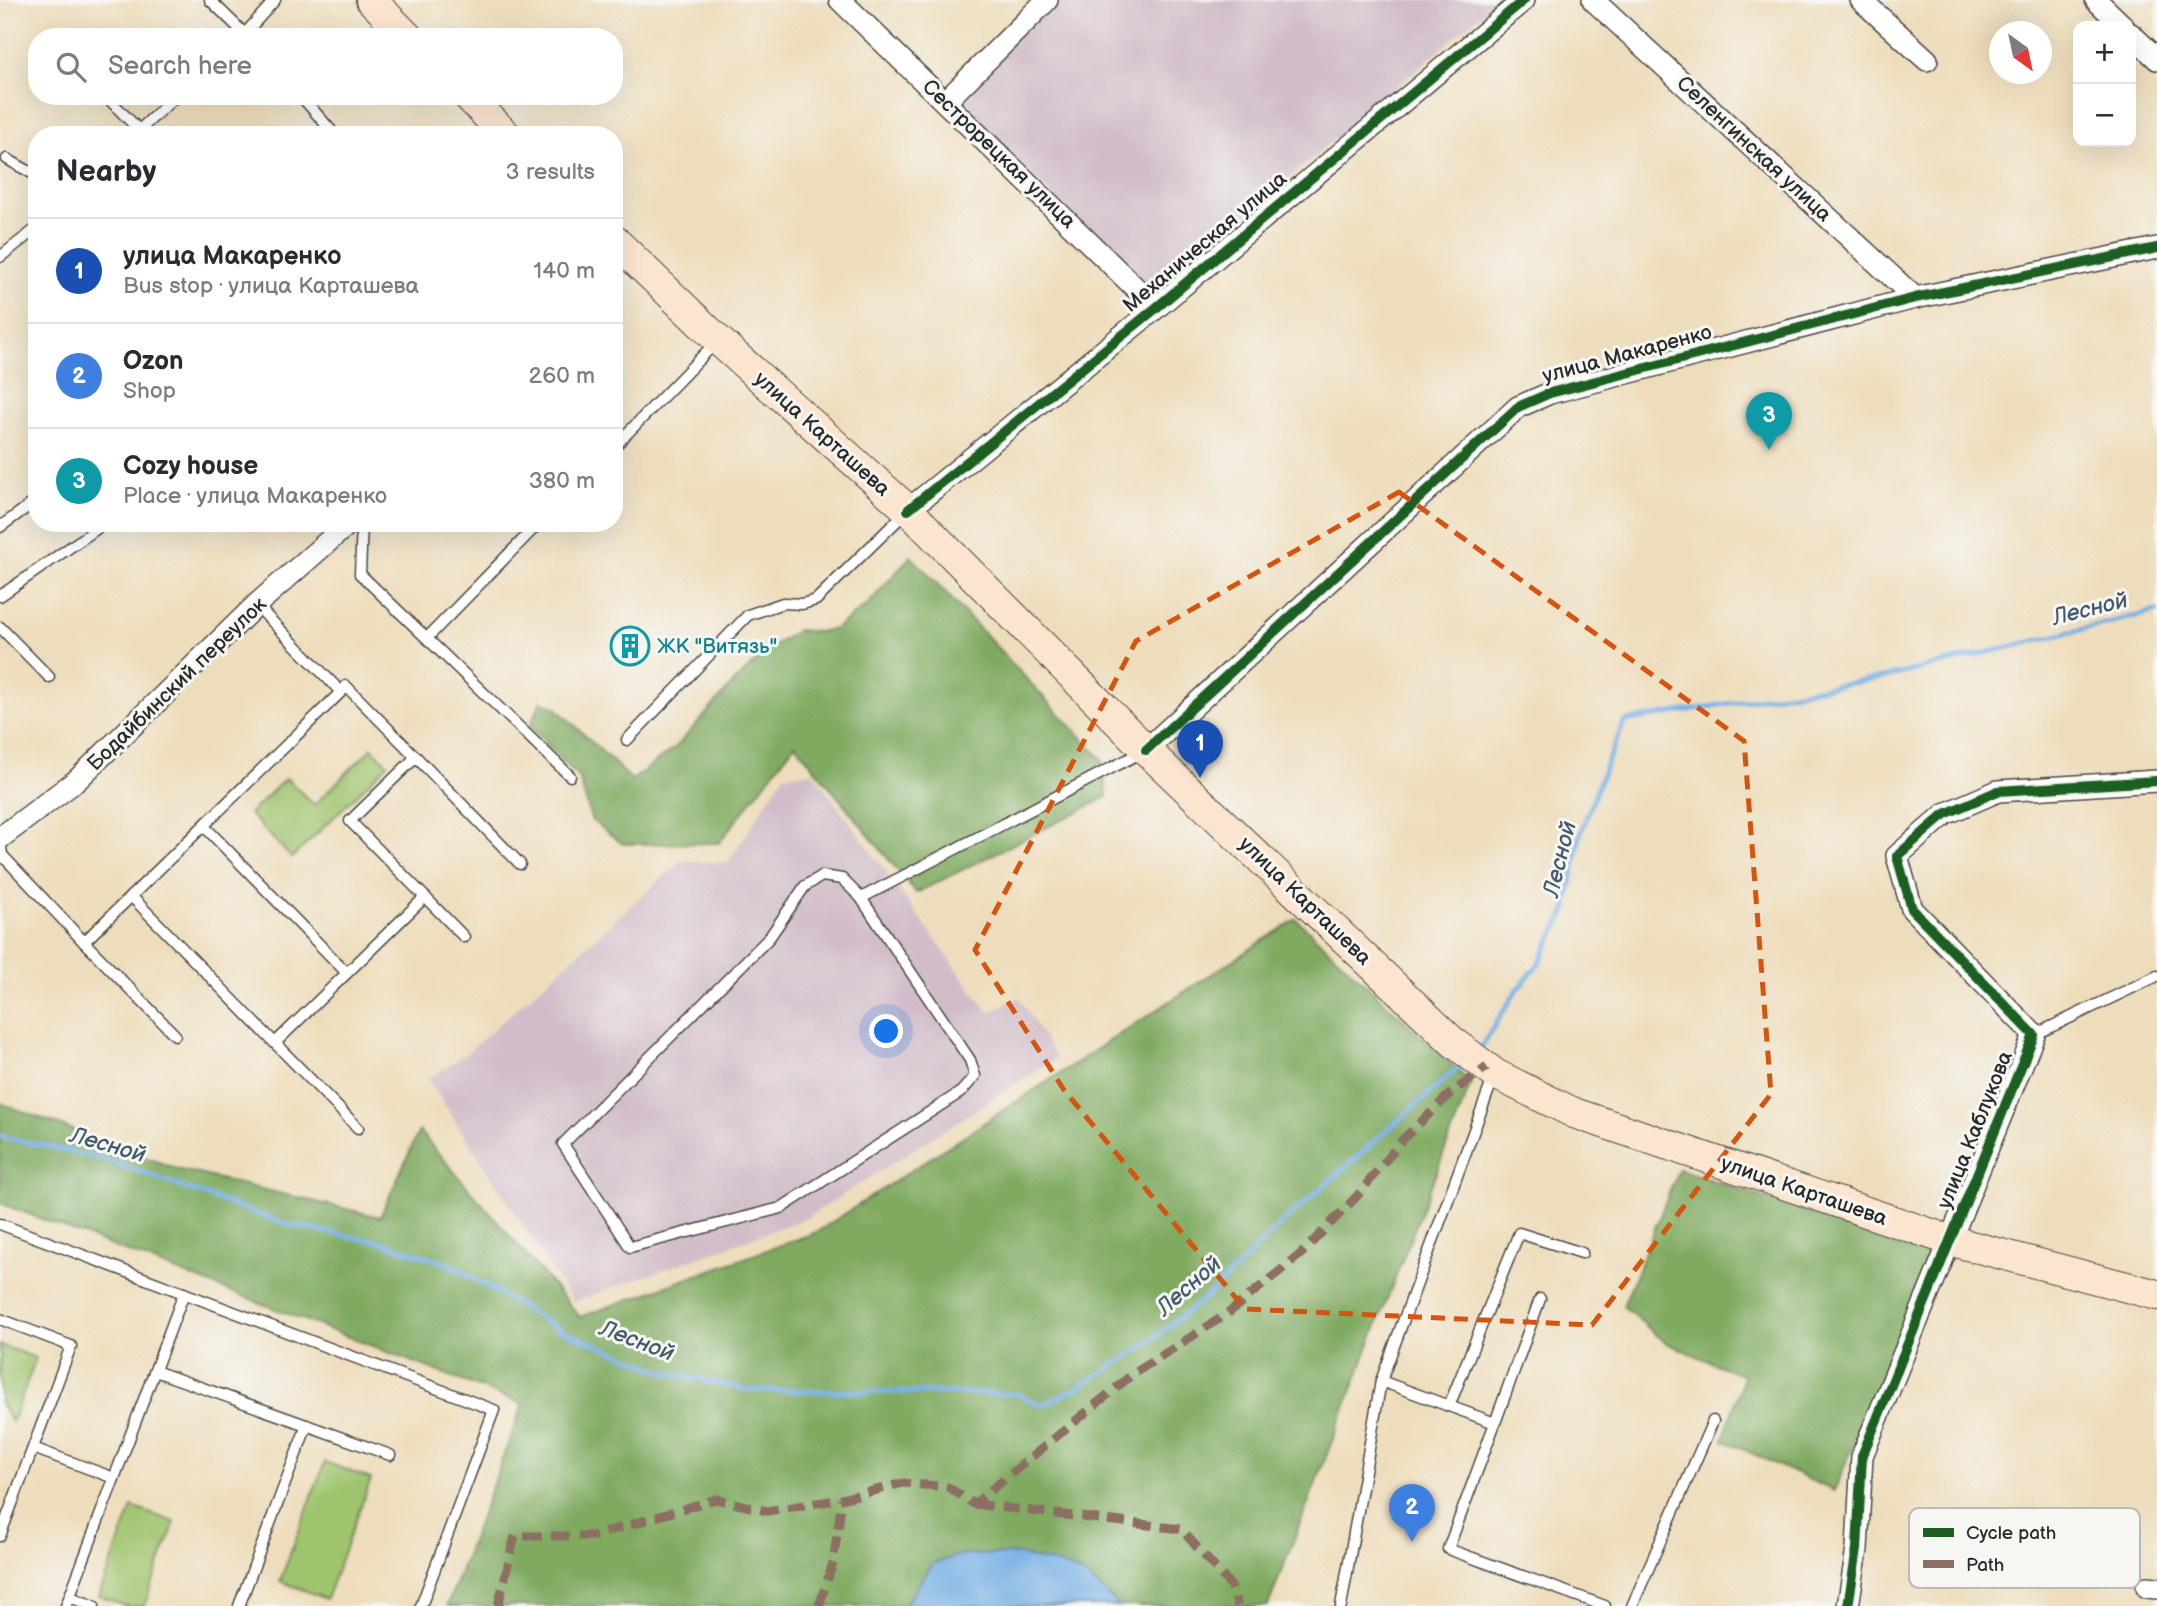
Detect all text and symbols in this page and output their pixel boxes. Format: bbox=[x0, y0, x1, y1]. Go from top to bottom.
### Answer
north arrow bbox=[1989, 21, 2052, 84]
map controls bbox=[2073, 21, 2136, 147]
button: + bbox=[2073, 21, 2136, 84]
search box bbox=[28, 28, 623, 105]
icon: search bbox=[52, 48, 90, 86]
text: Search here bbox=[108, 51, 252, 82]
street label: Селенгинская улица bbox=[1672, 71, 1837, 227]
street label: Сестрорецкая улица bbox=[917, 74, 1081, 234]
button: − bbox=[2073, 84, 2136, 147]
text: Nearby bbox=[56, 154, 156, 190]
text: 3 results bbox=[506, 158, 595, 186]
street label: Механическая улица bbox=[1118, 166, 1292, 318]
text: улица Макаренко bbox=[123, 241, 341, 272]
text: 1 bbox=[74, 257, 84, 285]
text: 140 m bbox=[533, 257, 595, 285]
text: Bus stop · улица Карташева bbox=[123, 272, 419, 300]
street label: улица Макаренко bbox=[1540, 319, 1714, 389]
text: Ozon bbox=[123, 346, 184, 377]
text: 2 bbox=[72, 362, 86, 390]
text: 260 m bbox=[529, 362, 595, 390]
street label: улица Карташева bbox=[749, 366, 896, 502]
text: Shop bbox=[123, 377, 176, 405]
pin: 3 bbox=[1746, 392, 1792, 450]
text: Cozy house bbox=[123, 451, 258, 482]
text: 3 bbox=[72, 467, 86, 495]
text: 380 m bbox=[529, 467, 595, 495]
text: Place · улица Макаренко bbox=[123, 482, 387, 510]
water label: Лесной bbox=[2047, 586, 2131, 632]
street label: Бодайбинский переулок bbox=[82, 592, 272, 776]
building icon: ЖК "Витязь" bbox=[609, 625, 651, 667]
place label: ЖК "Витязь" bbox=[657, 634, 777, 659]
pin: 1 bbox=[1177, 720, 1223, 778]
water label: Лесной bbox=[1537, 818, 1583, 902]
street label: улица Карташева bbox=[1234, 832, 1377, 971]
your location bbox=[869, 1014, 903, 1048]
street label: улица Каблукова bbox=[1932, 1047, 2018, 1213]
water label: Лесной bbox=[65, 1120, 149, 1169]
street label: улица Карташева bbox=[1718, 1151, 1891, 1231]
water label: Лесной bbox=[1149, 1250, 1227, 1323]
water label: Лесной bbox=[594, 1313, 678, 1368]
pin: 2 bbox=[1389, 1484, 1435, 1542]
legend bbox=[1909, 1508, 2140, 1588]
text: Cycle path bbox=[1966, 1522, 2056, 1545]
text: Path bbox=[1966, 1554, 2004, 1577]

